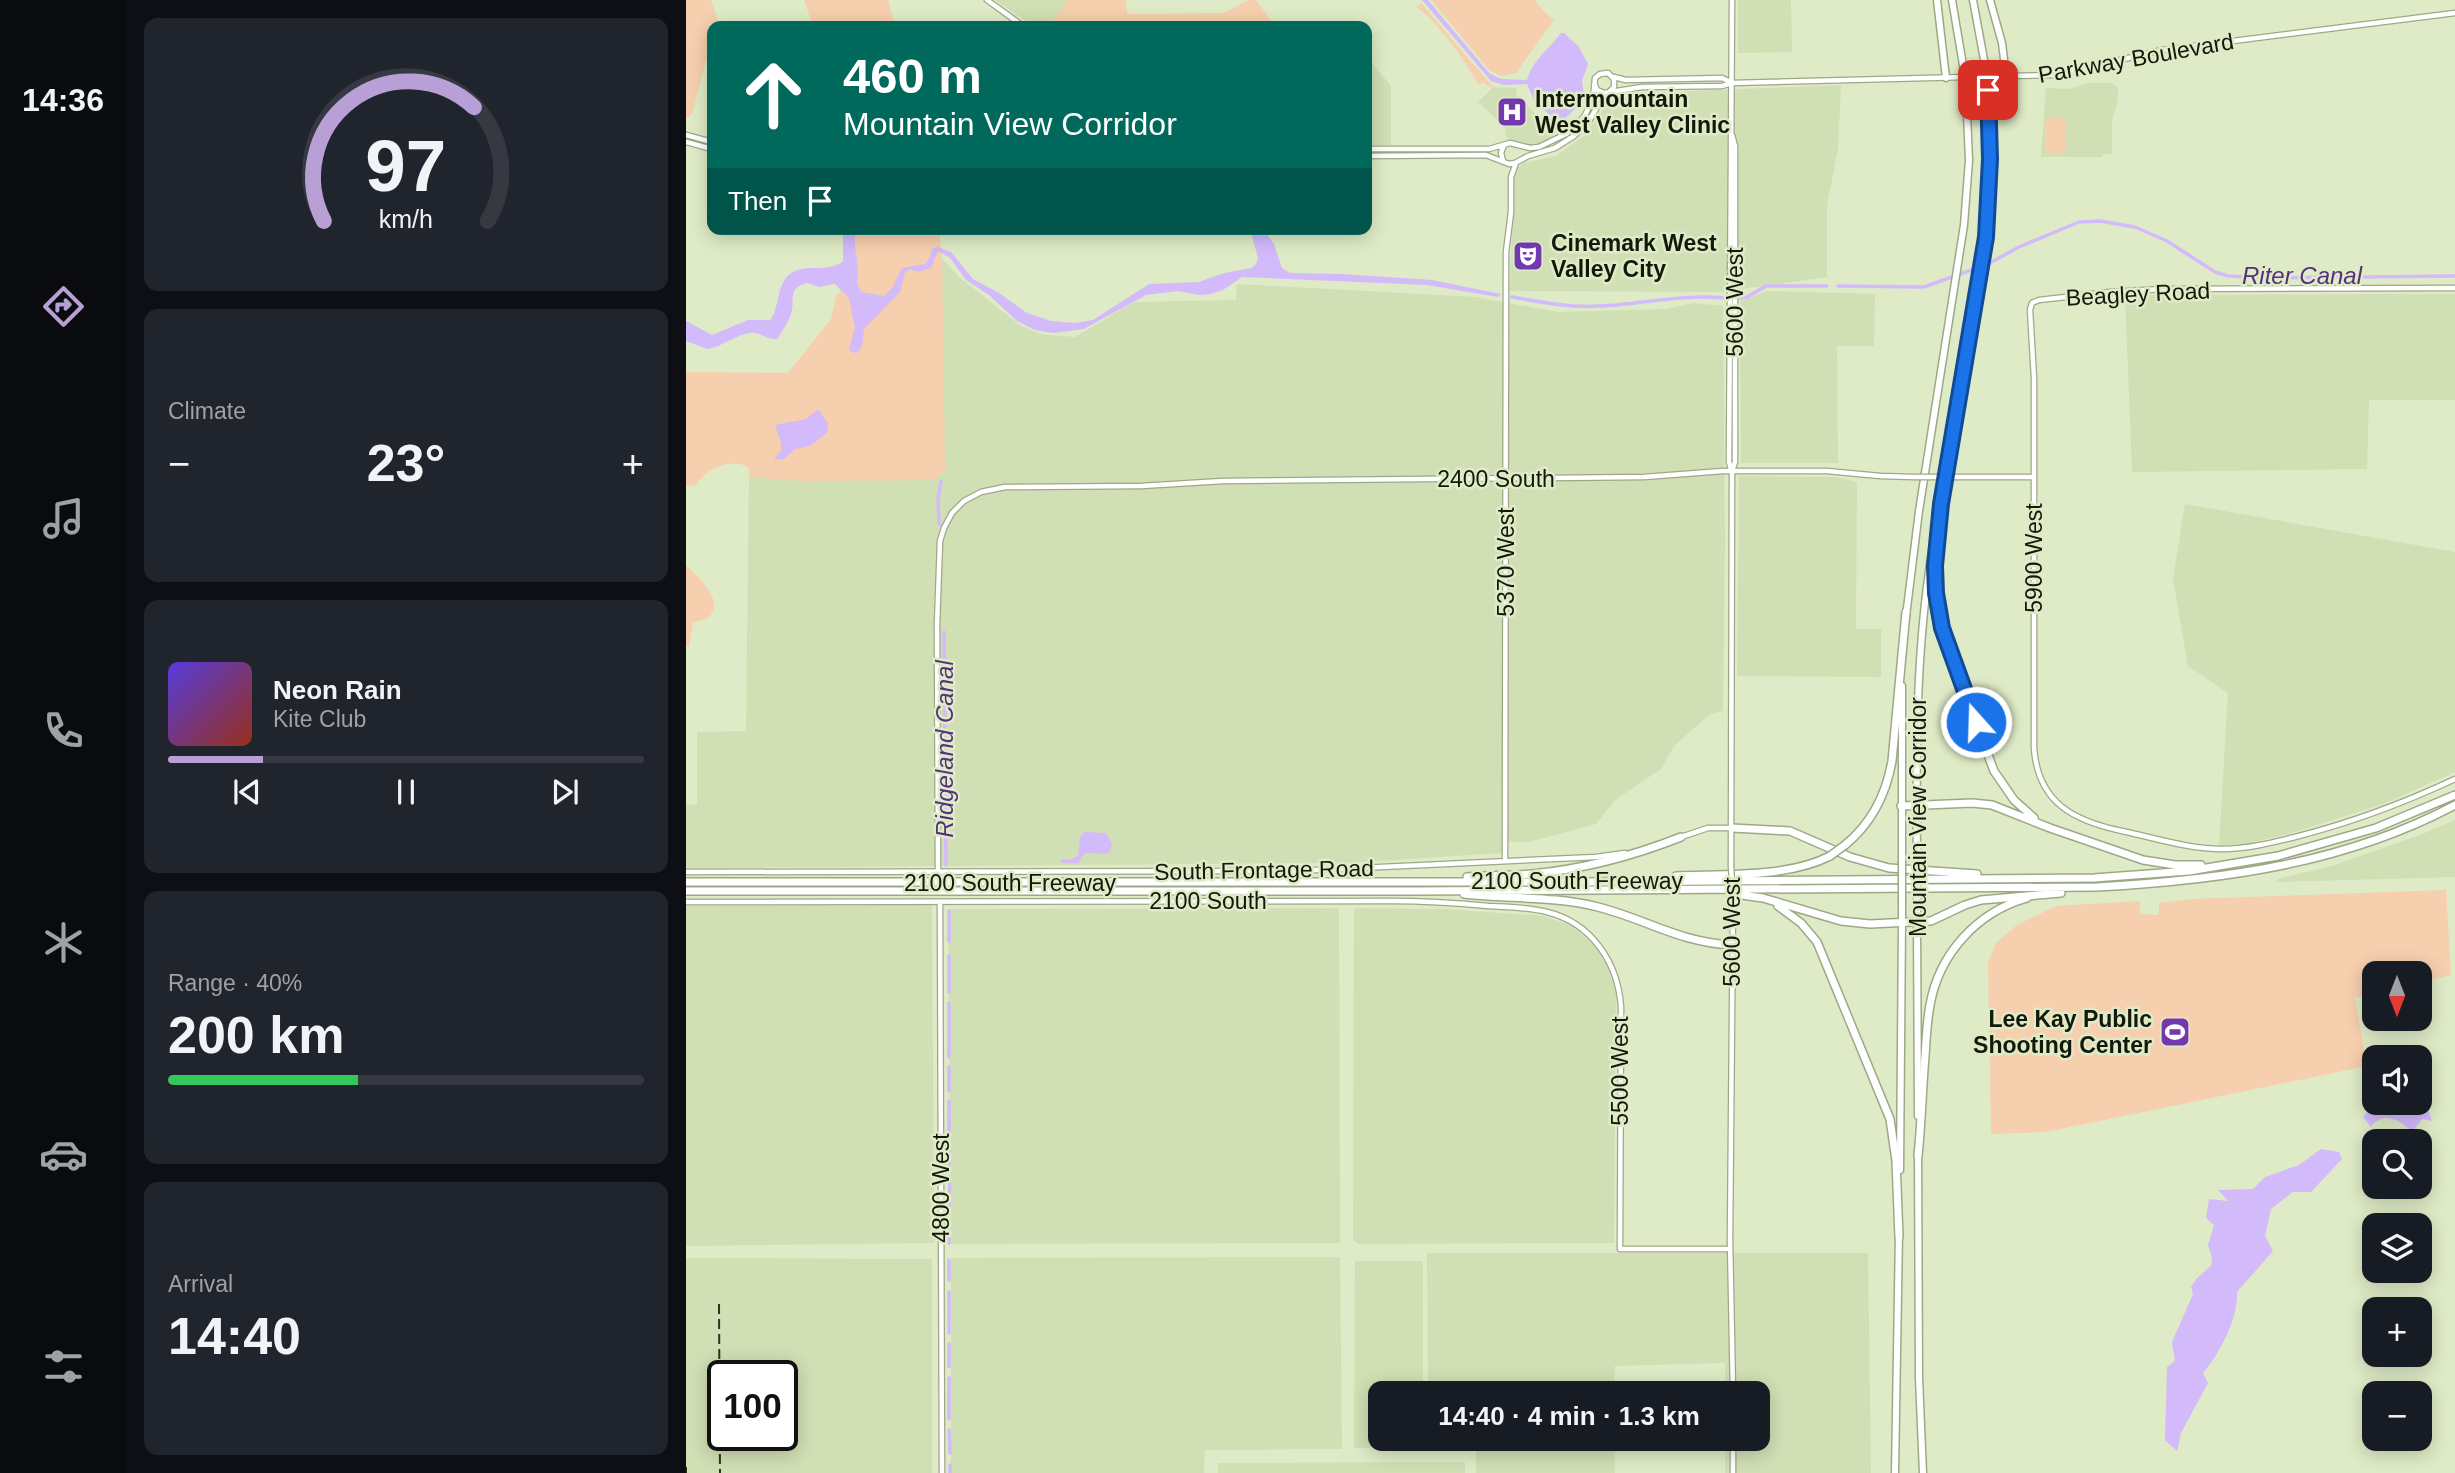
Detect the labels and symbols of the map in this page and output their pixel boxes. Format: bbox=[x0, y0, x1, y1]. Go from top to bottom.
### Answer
street label: Parkway Boulevard bbox=[2036, 28, 2236, 88]
pin bbox=[1958, 60, 2018, 120]
place label: Intermountain West Valley Clinic bbox=[1535, 86, 1730, 138]
hospital icon: Intermountain West Valley Clinic bbox=[1495, 95, 1529, 129]
place label: Cinemark West Valley City bbox=[1551, 230, 1717, 282]
theatre icon: Cinemark West Valley City bbox=[1511, 239, 1545, 273]
street label: 5600 West bbox=[1722, 247, 1748, 357]
water label: Riter Canal bbox=[2242, 262, 2363, 289]
street label: Beagley Road bbox=[2065, 277, 2211, 311]
street label: 2400 South bbox=[1437, 466, 1555, 492]
street label: 5900 West bbox=[2021, 503, 2047, 613]
street label: 5370 West bbox=[1493, 507, 1519, 617]
water label: Ridgeland Canal bbox=[931, 660, 958, 838]
position arrow bbox=[1939, 685, 2013, 759]
street label: Mountain View Corridor bbox=[1905, 697, 1931, 937]
street label: South Frontage Road bbox=[1154, 855, 1374, 885]
street label: 2100 South Freeway bbox=[1471, 868, 1684, 894]
street label: 2100 South Freeway bbox=[904, 870, 1117, 896]
street label: 5600 West bbox=[1719, 877, 1745, 987]
street label: 2100 South bbox=[1149, 888, 1267, 914]
north arrow bbox=[2362, 961, 2432, 1031]
place label: Lee Kay Public Shooting Center bbox=[1973, 1006, 2152, 1058]
sports icon: Lee Kay Public Shooting Center bbox=[2158, 1015, 2192, 1049]
street label: 5500 West bbox=[1607, 1016, 1633, 1126]
street label: 4800 West bbox=[928, 1133, 954, 1243]
speed limit sign: 100 bbox=[707, 1360, 798, 1451]

